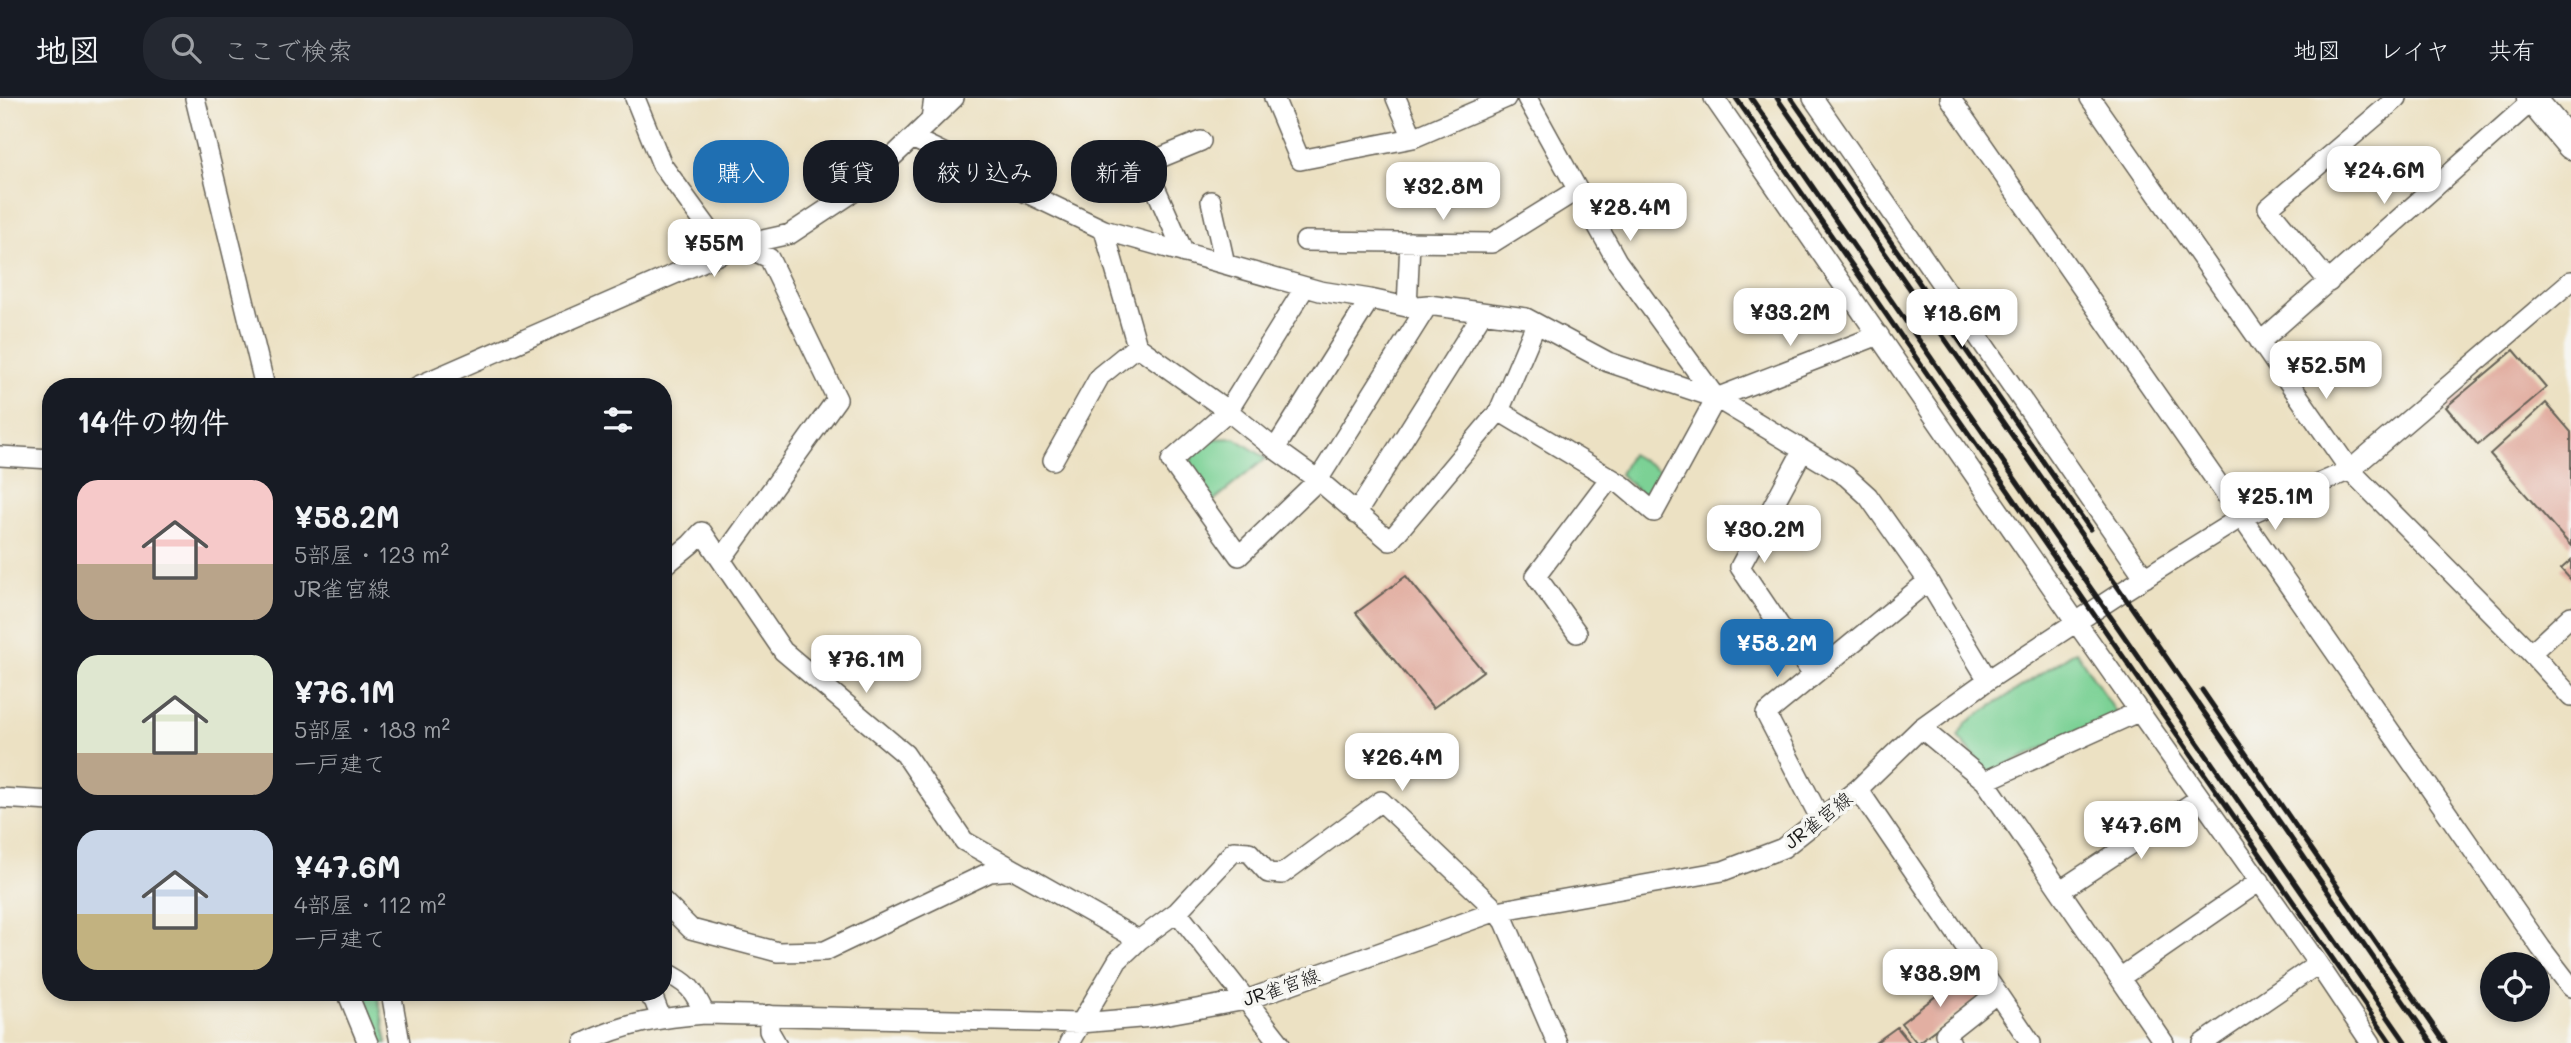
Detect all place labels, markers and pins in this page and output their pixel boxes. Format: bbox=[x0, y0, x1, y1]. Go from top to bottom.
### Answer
pin: ¥24.6M bbox=[2327, 146, 2441, 206]
pin: ¥32.8M bbox=[1386, 162, 1500, 222]
pin: ¥28.4M bbox=[1573, 184, 1687, 243]
pin: ¥55M bbox=[673, 220, 755, 279]
pin: ¥33.2M bbox=[1733, 288, 1847, 348]
pin: ¥18.6M bbox=[1905, 289, 2019, 349]
pin: ¥52.5M bbox=[2269, 342, 2383, 401]
pin: ¥25.1M bbox=[2218, 472, 2332, 532]
pin: ¥30.2M bbox=[1707, 505, 1821, 565]
pin: ¥58.2M bbox=[1720, 620, 1834, 679]
pin: ¥76.1M bbox=[809, 636, 923, 695]
pin: ¥26.4M bbox=[1345, 734, 1459, 793]
pin: ¥47.6M bbox=[2084, 802, 2198, 861]
pin: ¥38.9M bbox=[1883, 950, 1997, 1009]

